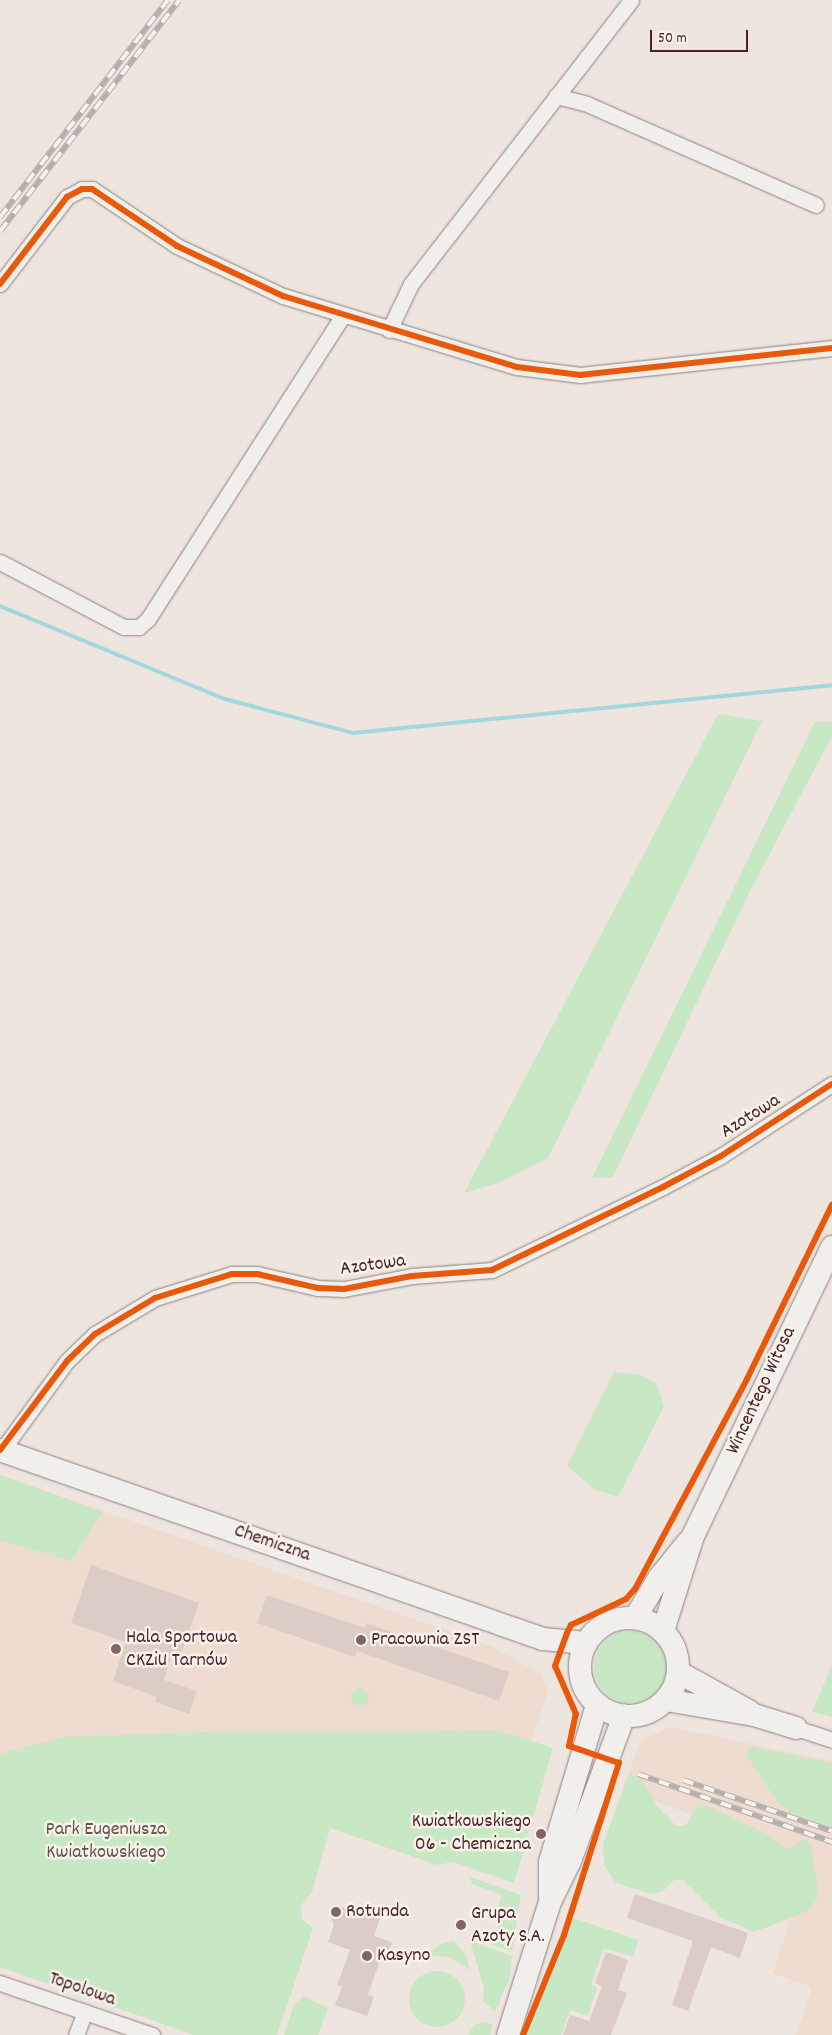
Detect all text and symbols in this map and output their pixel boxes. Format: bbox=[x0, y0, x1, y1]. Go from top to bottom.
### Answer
scale bar bbox=[652, 20, 750, 52]
text: 50 m bbox=[658, 28, 687, 50]
street label: Azotowa bbox=[717, 1089, 785, 1145]
street label: Azotowa bbox=[339, 1250, 407, 1282]
street label: Wincentego Witosa bbox=[722, 1323, 802, 1459]
street label: Chemiczna bbox=[231, 1520, 313, 1568]
place label: Hala Sportowa CKZiU Tarnów bbox=[126, 1626, 237, 1673]
place label: Pracownia ZST bbox=[371, 1628, 479, 1652]
marker: Pracownia ZST bbox=[355, 1634, 367, 1646]
marker: Hala Sportowa CKZiU Tarnów bbox=[110, 1643, 122, 1655]
place label: Kwiatkowskiego 06 - Chemiczna bbox=[412, 1810, 531, 1857]
park label: Park Eugeniusza Kwiatkowskiego bbox=[46, 1819, 166, 1866]
marker: Kwiatkowskiego 06 - Chemiczna bbox=[535, 1828, 547, 1840]
place label: Rotunda bbox=[346, 1900, 409, 1924]
place label: Grupa Azoty S.A. bbox=[471, 1902, 545, 1949]
marker: Rotunda bbox=[330, 1906, 342, 1918]
marker: Grupa Azoty S.A. bbox=[455, 1919, 467, 1931]
place label: Kasyno bbox=[377, 1944, 430, 1968]
marker: Kasyno bbox=[361, 1950, 373, 1962]
street label: Topolowa bbox=[45, 1967, 119, 2013]

